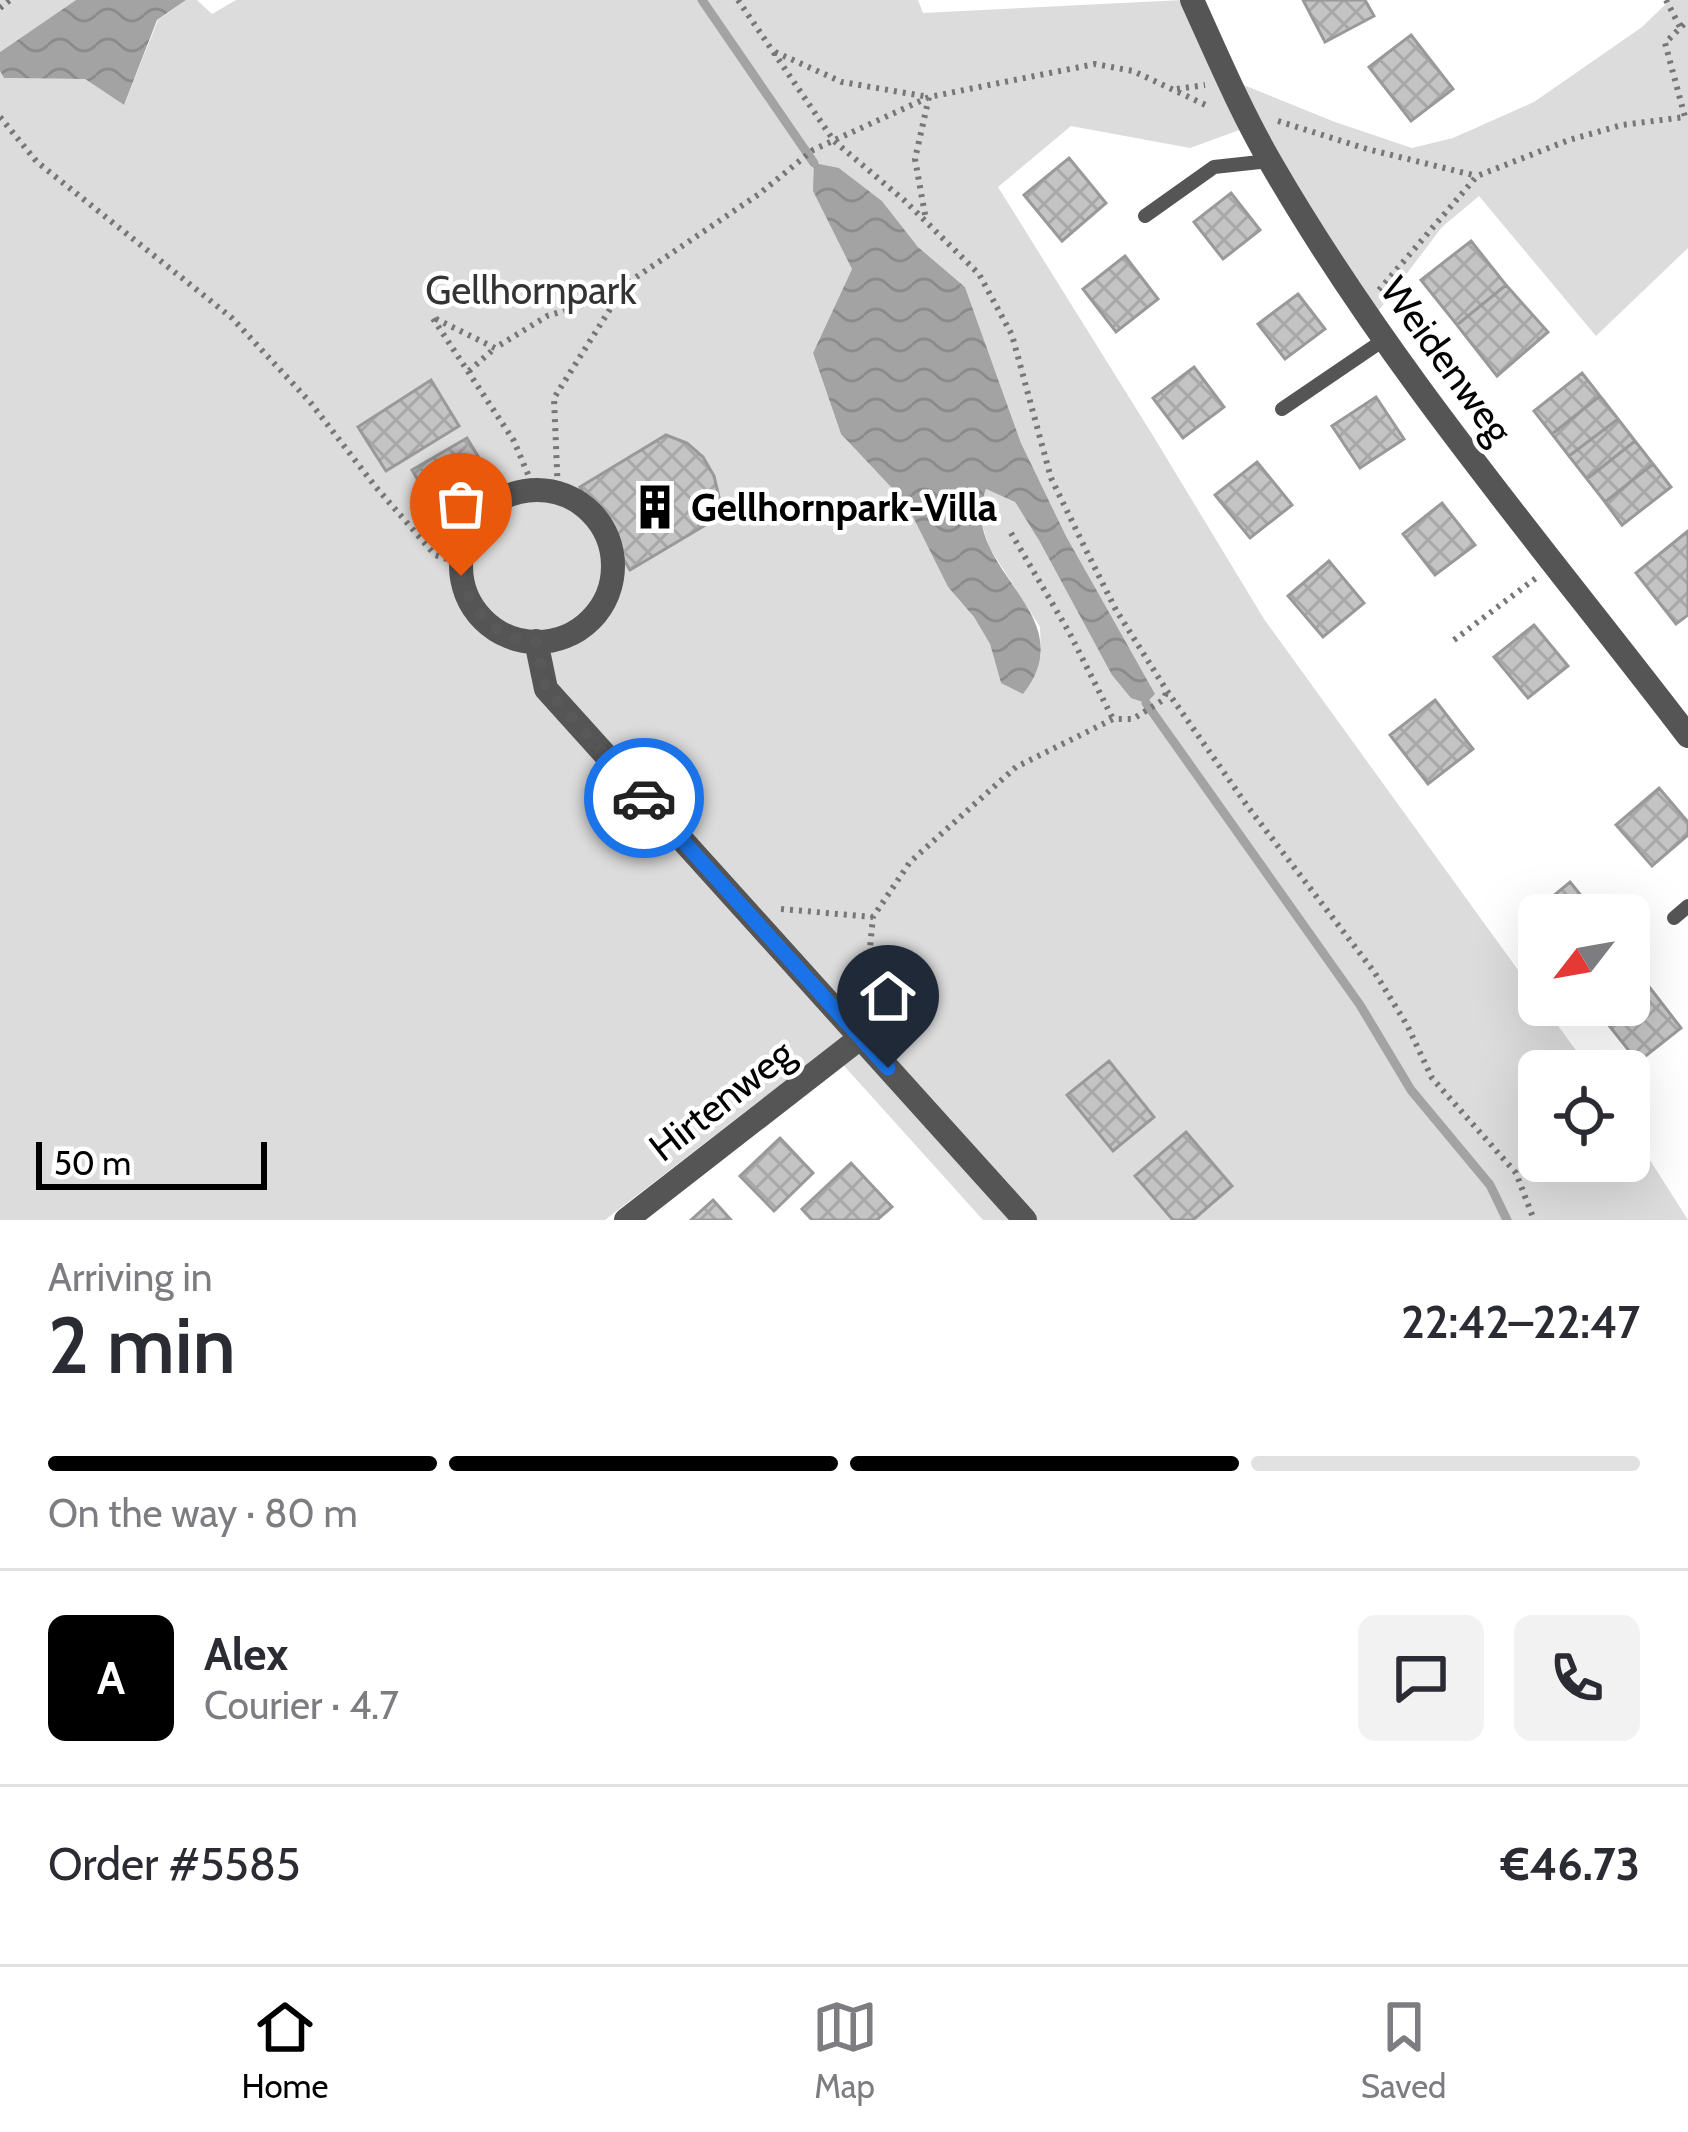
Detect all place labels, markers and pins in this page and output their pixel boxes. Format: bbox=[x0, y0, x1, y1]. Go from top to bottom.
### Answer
pin bbox=[410, 453, 512, 576]
building icon: Gellhornpark-Villa bbox=[630, 482, 680, 532]
place label: Gellhornpark-Villa bbox=[691, 483, 997, 531]
pin bbox=[837, 945, 939, 1068]

